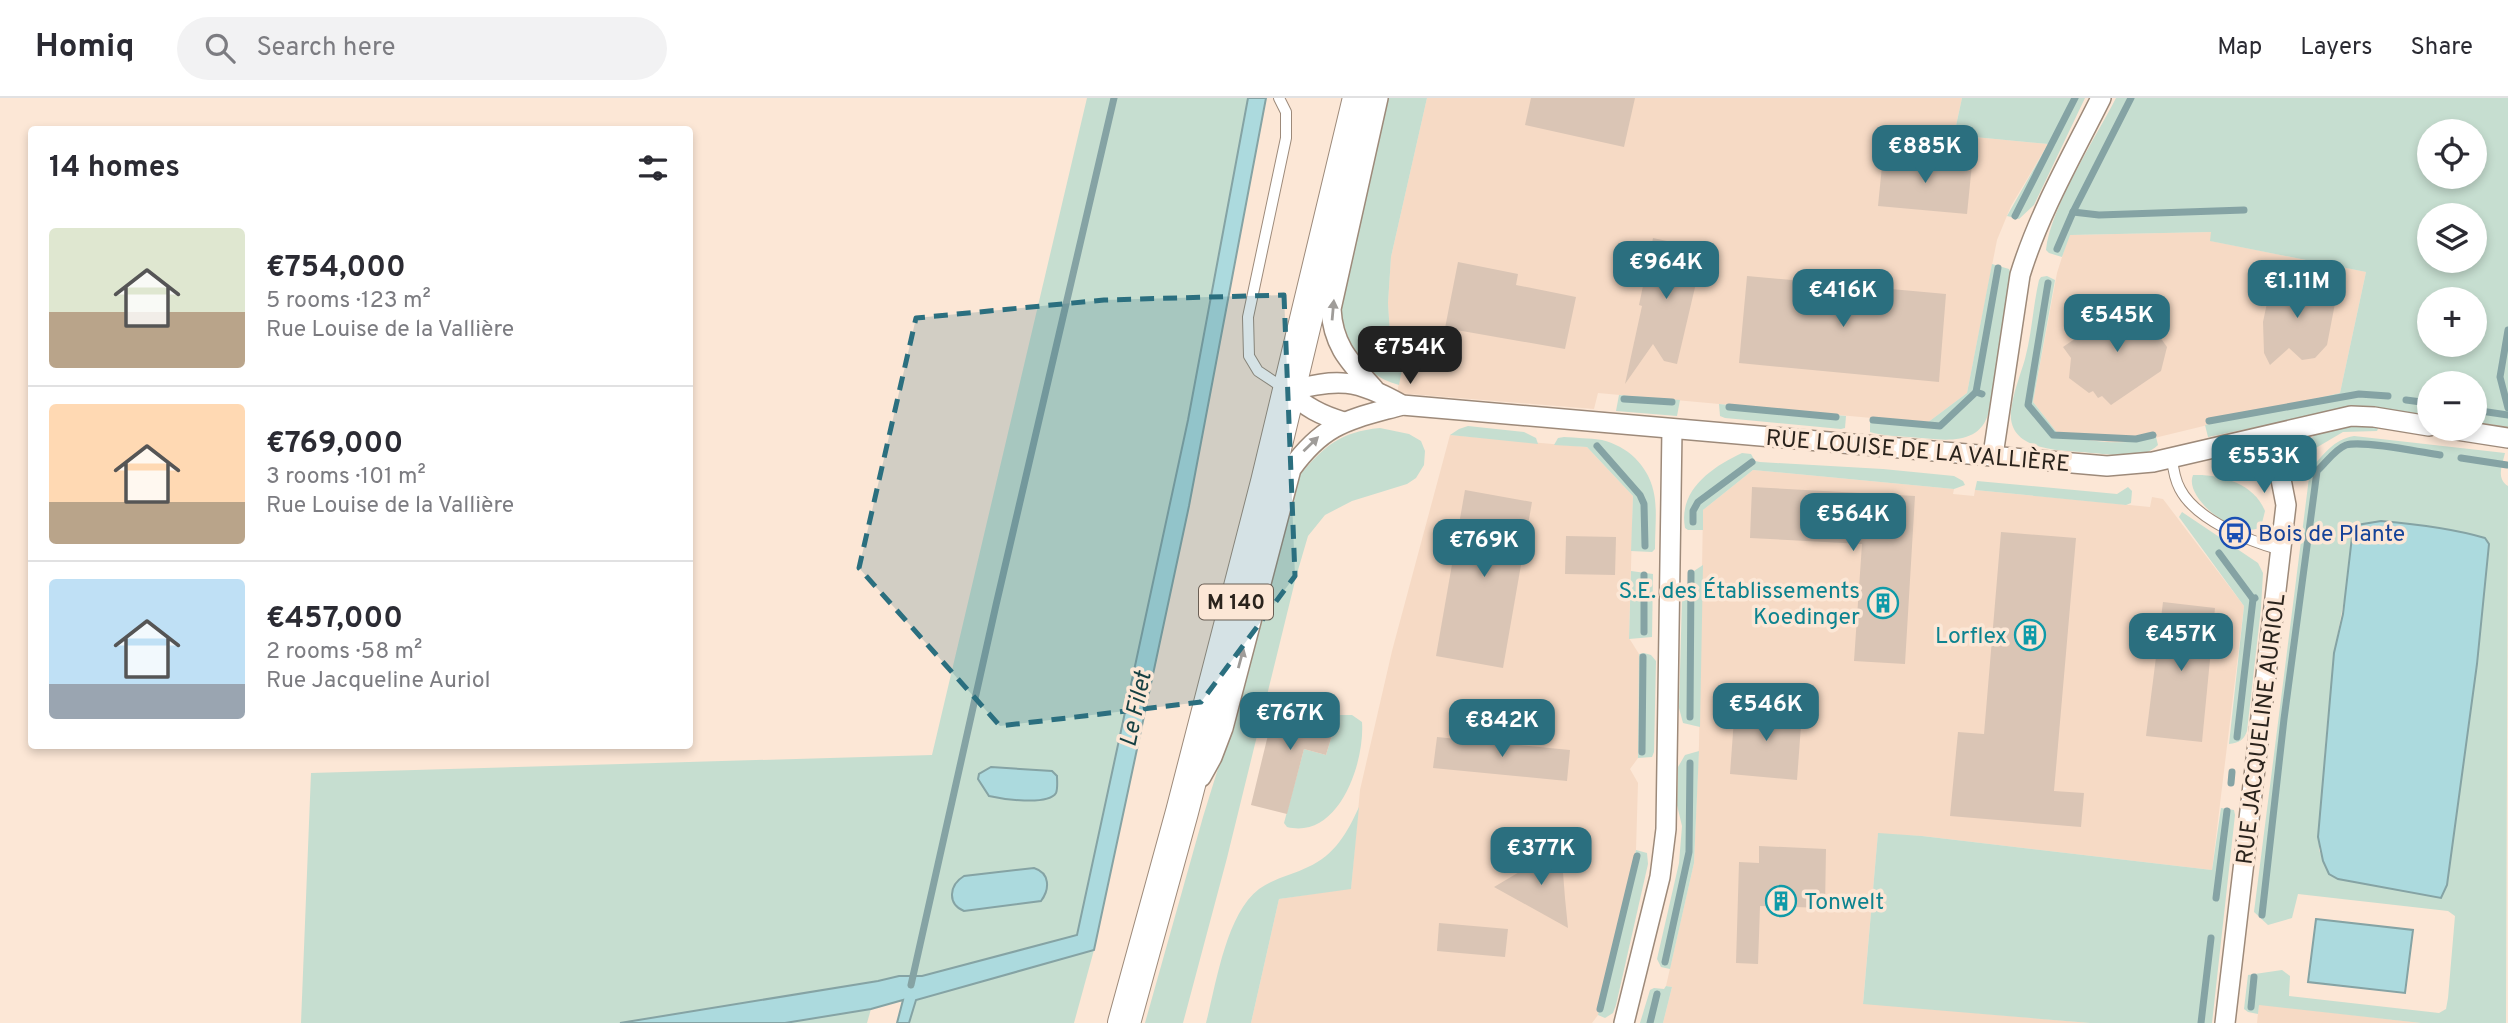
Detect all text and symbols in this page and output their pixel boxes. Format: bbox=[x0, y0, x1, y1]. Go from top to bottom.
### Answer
search box bbox=[177, 17, 667, 80]
text: Homiq bbox=[35, 27, 135, 69]
icon: search bbox=[201, 29, 239, 67]
text: Search here bbox=[257, 32, 395, 65]
text: Map bbox=[2217, 33, 2262, 63]
text: Layers bbox=[2300, 33, 2372, 63]
text: Share bbox=[2410, 33, 2473, 63]
map controls bbox=[2417, 119, 2487, 441]
button: locate bbox=[2417, 119, 2487, 189]
pin: €885K bbox=[1876, 126, 1974, 185]
text: €885K bbox=[1888, 133, 1962, 162]
icon: filters bbox=[634, 149, 672, 187]
text: 14 homes bbox=[49, 150, 180, 187]
button: layers bbox=[2417, 203, 2487, 273]
pin: €964K bbox=[1617, 242, 1715, 301]
text: €964K bbox=[1629, 249, 1703, 278]
text: €754,000 bbox=[266, 250, 406, 287]
icon: home bbox=[105, 256, 189, 340]
pin: €1.11M bbox=[2240, 260, 2354, 320]
text: €1.11M bbox=[2264, 268, 2330, 297]
pin: €416K bbox=[1794, 270, 1892, 329]
text: €416K bbox=[1809, 277, 1878, 306]
text: 5 rooms · 123 m² bbox=[266, 287, 431, 316]
button: + bbox=[2417, 287, 2487, 357]
pin: €545K bbox=[2068, 294, 2166, 354]
one-way arrow bbox=[1328, 299, 1339, 321]
text: €545K bbox=[2080, 302, 2154, 331]
text: Rue Louise de la Vallière bbox=[266, 316, 514, 345]
pin: €754K bbox=[1361, 327, 1459, 386]
text: €754K bbox=[1374, 334, 1446, 363]
button: − bbox=[2417, 371, 2487, 441]
street label: RUE LOUISE DE LA VALLIÈRE bbox=[1765, 424, 2071, 480]
text: €769,000 bbox=[266, 426, 403, 463]
icon: home bbox=[105, 432, 189, 516]
one-way arrow bbox=[1302, 436, 1320, 452]
pin: €553K bbox=[2215, 436, 2313, 495]
text: €553K bbox=[2228, 443, 2300, 472]
text: 3 rooms · 101 m² bbox=[266, 463, 426, 492]
text: Rue Louise de la Vallière bbox=[266, 492, 514, 521]
pin: €564K bbox=[1804, 494, 1902, 553]
text: €564K bbox=[1816, 501, 1890, 530]
bus stop icon: Bois de Plante bbox=[2218, 516, 2252, 550]
pin: €769K bbox=[1435, 519, 1533, 579]
place label: Bois de Plante bbox=[2258, 521, 2405, 550]
text: €769K bbox=[1449, 527, 1519, 556]
place label: S.E. des Établissements Koedinger bbox=[1619, 577, 1860, 633]
road number: M 140 bbox=[1199, 584, 1273, 620]
building icon: S.E. des Établissements Koedinger bbox=[1866, 586, 1900, 620]
street label: RUE JACQUELINE AURIOL bbox=[2231, 592, 2294, 866]
text: €457,000 bbox=[266, 601, 403, 638]
icon: home bbox=[105, 607, 189, 691]
pin: €457K bbox=[2132, 614, 2230, 673]
building icon: Lorflex bbox=[2013, 618, 2047, 652]
text: €457K bbox=[2145, 621, 2217, 650]
place label: Lorflex bbox=[1935, 623, 2007, 652]
text: 2 rooms · 58 m² bbox=[266, 638, 422, 667]
one-way arrow bbox=[1236, 646, 1247, 668]
text: Rue Jacqueline Auriol bbox=[266, 667, 491, 696]
water label: Le Filet bbox=[1114, 667, 1160, 750]
pin: €546K bbox=[1717, 684, 1815, 743]
text: €546K bbox=[1729, 691, 1803, 720]
pin: €767K bbox=[1241, 692, 1339, 752]
text: €767K bbox=[1256, 700, 1324, 729]
pin: €842K bbox=[1453, 700, 1551, 759]
text: €842K bbox=[1465, 707, 1539, 736]
pin: €377K bbox=[1492, 828, 1590, 887]
text: €377K bbox=[1507, 835, 1575, 864]
building icon: Tonwelt bbox=[1764, 884, 1798, 918]
place label: Tonwelt bbox=[1804, 889, 1884, 918]

